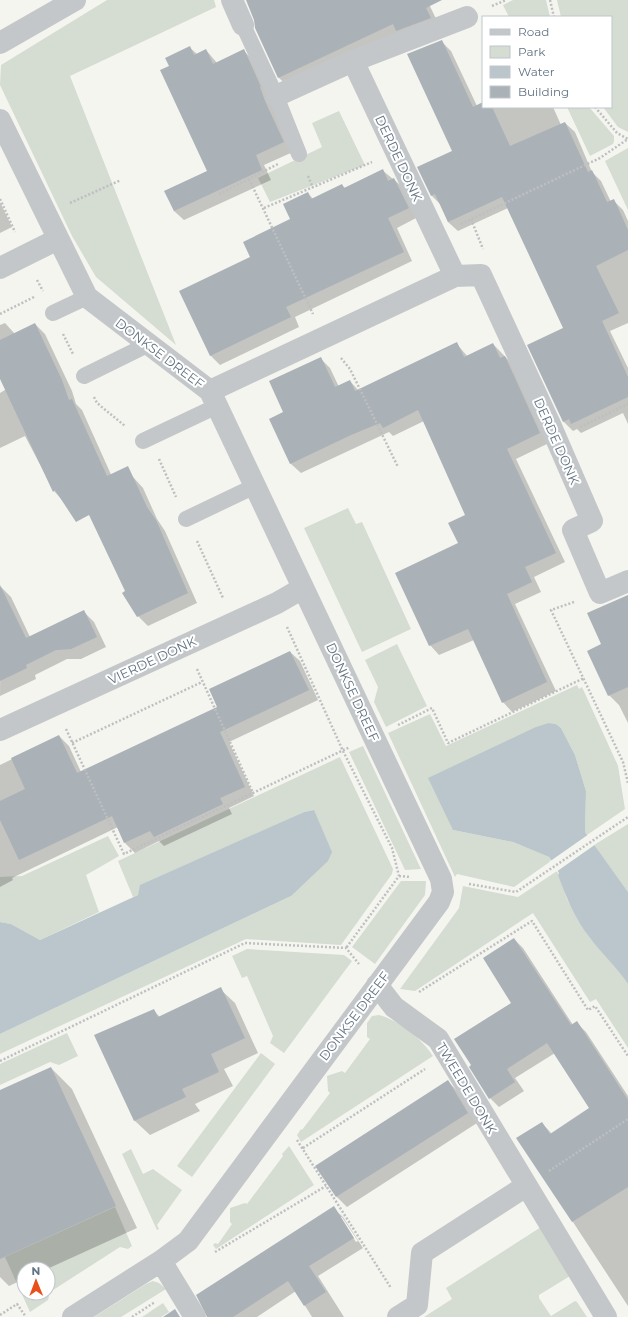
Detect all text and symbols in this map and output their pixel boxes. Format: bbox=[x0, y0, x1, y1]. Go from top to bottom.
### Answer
legend bbox=[482, 16, 612, 108]
text: Road bbox=[518, 24, 549, 39]
text: Park bbox=[518, 44, 546, 59]
text: Water bbox=[518, 64, 555, 79]
text: Building bbox=[518, 84, 569, 99]
street label: DERDE DONK bbox=[372, 112, 426, 204]
street label: DONKSE DREEF bbox=[112, 314, 208, 392]
street label: DERDE DONK bbox=[531, 395, 584, 487]
street label: VIERDE DONK bbox=[105, 632, 199, 687]
street label: DONKSE DREEF bbox=[323, 640, 383, 744]
street label: DONKSE DREEF bbox=[315, 968, 393, 1064]
street label: TWEEDE DONK bbox=[434, 1040, 501, 1137]
north arrow bbox=[16, 1261, 56, 1301]
text: N bbox=[31, 1264, 40, 1278]

